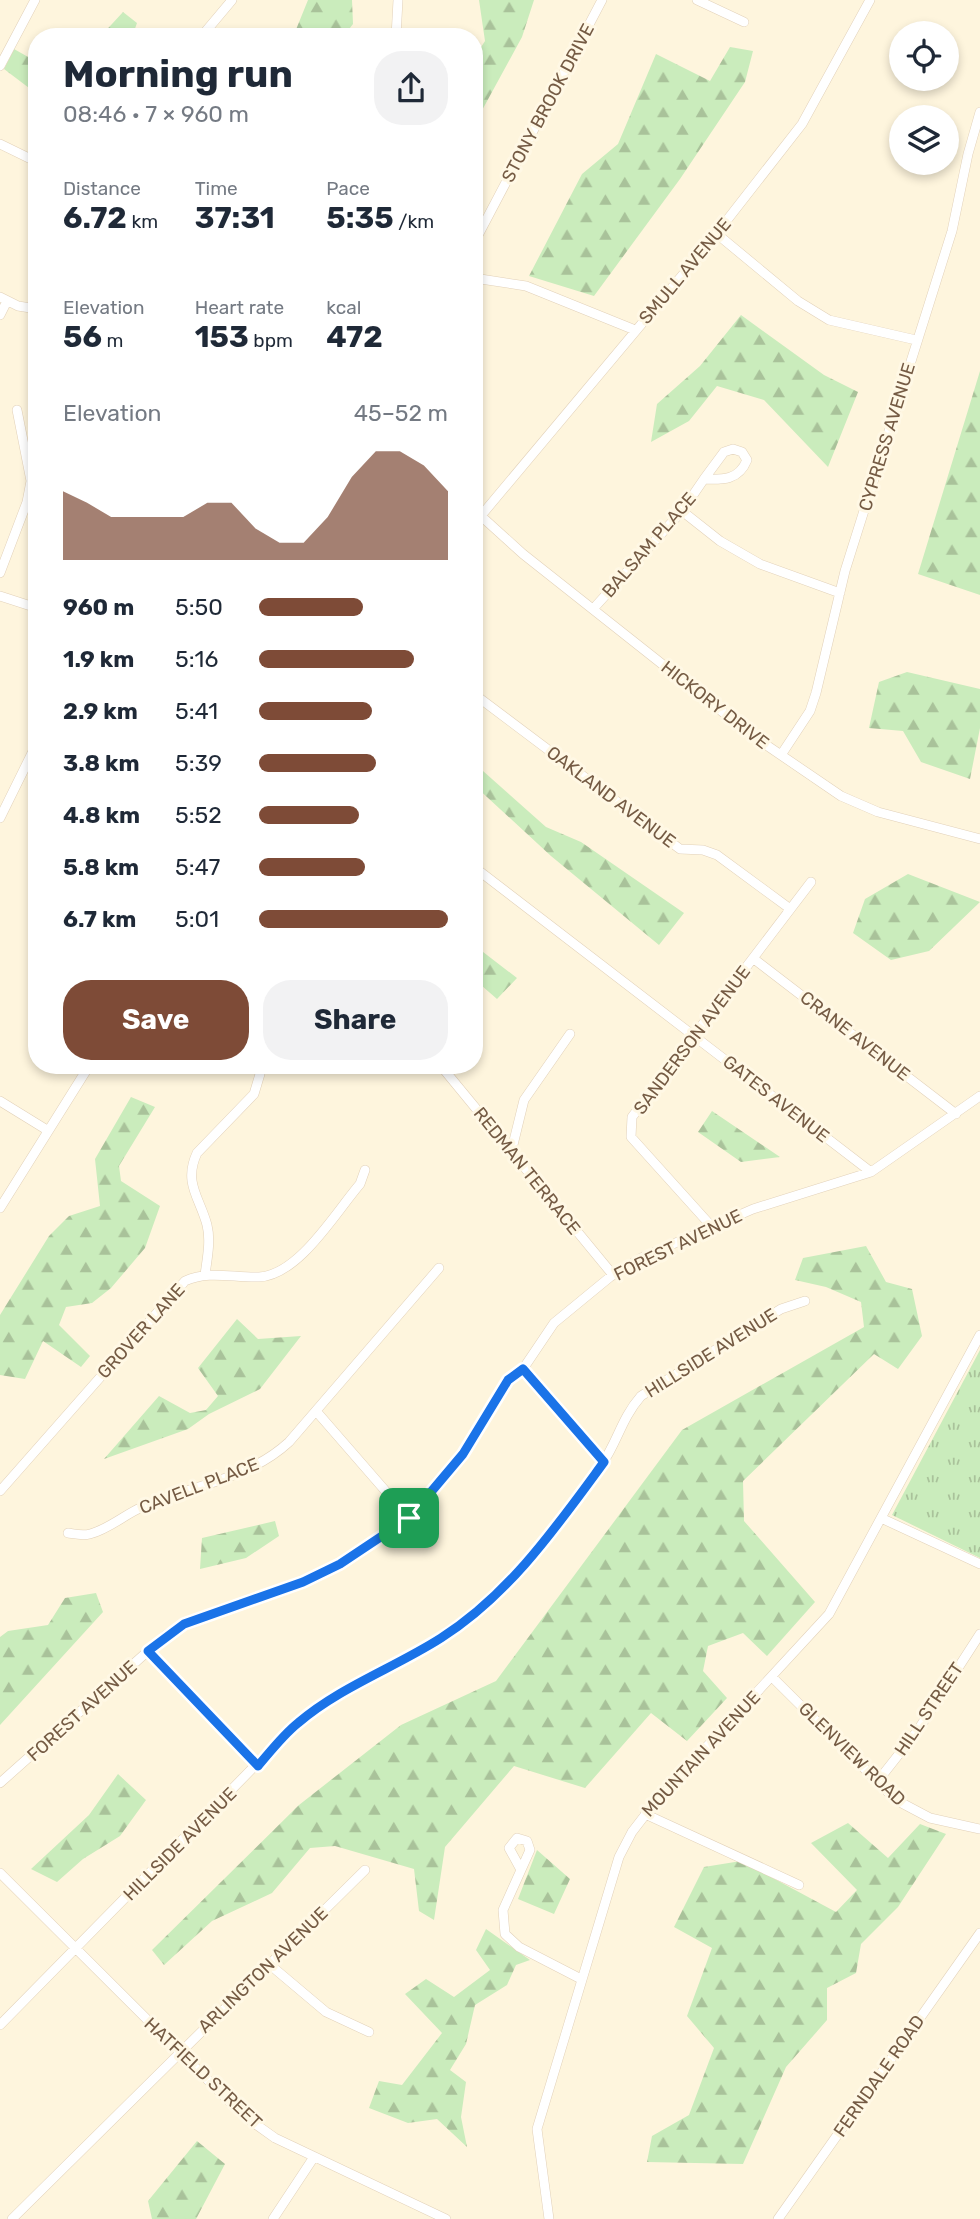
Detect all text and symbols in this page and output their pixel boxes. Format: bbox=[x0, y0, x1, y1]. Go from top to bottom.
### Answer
street label: STONY BROOK DRIVE bbox=[497, 20, 599, 186]
map controls bbox=[889, 21, 959, 175]
button: locate bbox=[889, 21, 959, 91]
text: Morning run bbox=[63, 51, 293, 97]
button: share bbox=[374, 51, 448, 125]
text: 08:46 · 7 × 960 m bbox=[63, 100, 249, 128]
button: layers bbox=[889, 105, 959, 175]
text: Distance bbox=[63, 177, 141, 200]
text: Time bbox=[195, 177, 238, 200]
text: Pace bbox=[326, 177, 370, 200]
text: 6.72 bbox=[63, 200, 127, 236]
text: 37:31 bbox=[195, 200, 275, 236]
text: 5:35 bbox=[326, 200, 394, 236]
text: km bbox=[127, 210, 158, 233]
text: /km bbox=[394, 210, 434, 233]
street label: SMULL AVENUE bbox=[634, 213, 736, 329]
text: Elevation bbox=[63, 296, 144, 319]
text: Heart rate bbox=[195, 296, 284, 319]
text: kcal bbox=[326, 296, 361, 319]
text: 56 bbox=[63, 319, 102, 355]
text: 153 bbox=[195, 319, 249, 355]
text: 472 bbox=[326, 319, 383, 355]
text: m bbox=[102, 329, 123, 352]
text: bpm bbox=[249, 329, 293, 352]
street label: CYPRESS AVENUE bbox=[854, 360, 920, 514]
text: Elevation bbox=[63, 399, 162, 427]
text: 45–52 m bbox=[354, 399, 448, 427]
street label: BALSAM PLACE bbox=[597, 488, 701, 602]
text: 960 m bbox=[63, 593, 134, 621]
text: 5:50 bbox=[175, 593, 223, 621]
text: 1.9 km bbox=[63, 645, 134, 673]
text: 5:16 bbox=[175, 645, 218, 673]
street label: HICKORY DRIVE bbox=[657, 656, 773, 754]
text: 2.9 km bbox=[63, 697, 138, 725]
text: 5:41 bbox=[175, 697, 218, 725]
street label: OAKLAND AVENUE bbox=[542, 741, 680, 853]
text: 3.8 km bbox=[63, 749, 140, 777]
text: 5:39 bbox=[175, 749, 222, 777]
text: 4.8 km bbox=[63, 801, 140, 829]
text: 5:52 bbox=[175, 801, 222, 829]
text: 5.8 km bbox=[63, 853, 139, 881]
text: 5:47 bbox=[175, 853, 220, 881]
text: 6.7 km bbox=[63, 905, 136, 933]
text: 5:01 bbox=[175, 905, 219, 933]
street label: SANDERSON AVENUE bbox=[629, 961, 755, 1119]
button: Save bbox=[63, 980, 249, 1060]
button: Share bbox=[263, 980, 448, 1060]
street label: CRANE AVENUE bbox=[796, 986, 914, 1086]
street label: GATES AVENUE bbox=[718, 1051, 834, 1147]
street label: REDMAN TERRACE bbox=[469, 1103, 585, 1239]
street label: FOREST AVENUE bbox=[610, 1204, 746, 1286]
street label: GROVER LANE bbox=[93, 1279, 189, 1383]
street label: HILLSIDE AVENUE bbox=[641, 1304, 781, 1402]
street label: CAVELL PLACE bbox=[136, 1453, 262, 1519]
pin bbox=[379, 1488, 439, 1548]
icon: arrive bbox=[390, 1499, 428, 1537]
street label: FOREST AVENUE bbox=[23, 1656, 141, 1766]
street label: HILL STREET bbox=[890, 1658, 968, 1760]
street label: MOUNTAIN AVENUE bbox=[637, 1687, 765, 1821]
street label: GLENVIEW ROAD bbox=[794, 1697, 910, 1811]
street label: HILLSIDE AVENUE bbox=[119, 1783, 241, 1905]
street label: ARLINGTON AVENUE bbox=[193, 1902, 333, 2038]
street label: FERNDALE ROAD bbox=[829, 2011, 929, 2141]
street label: HATFIELD STREET bbox=[140, 2013, 266, 2133]

